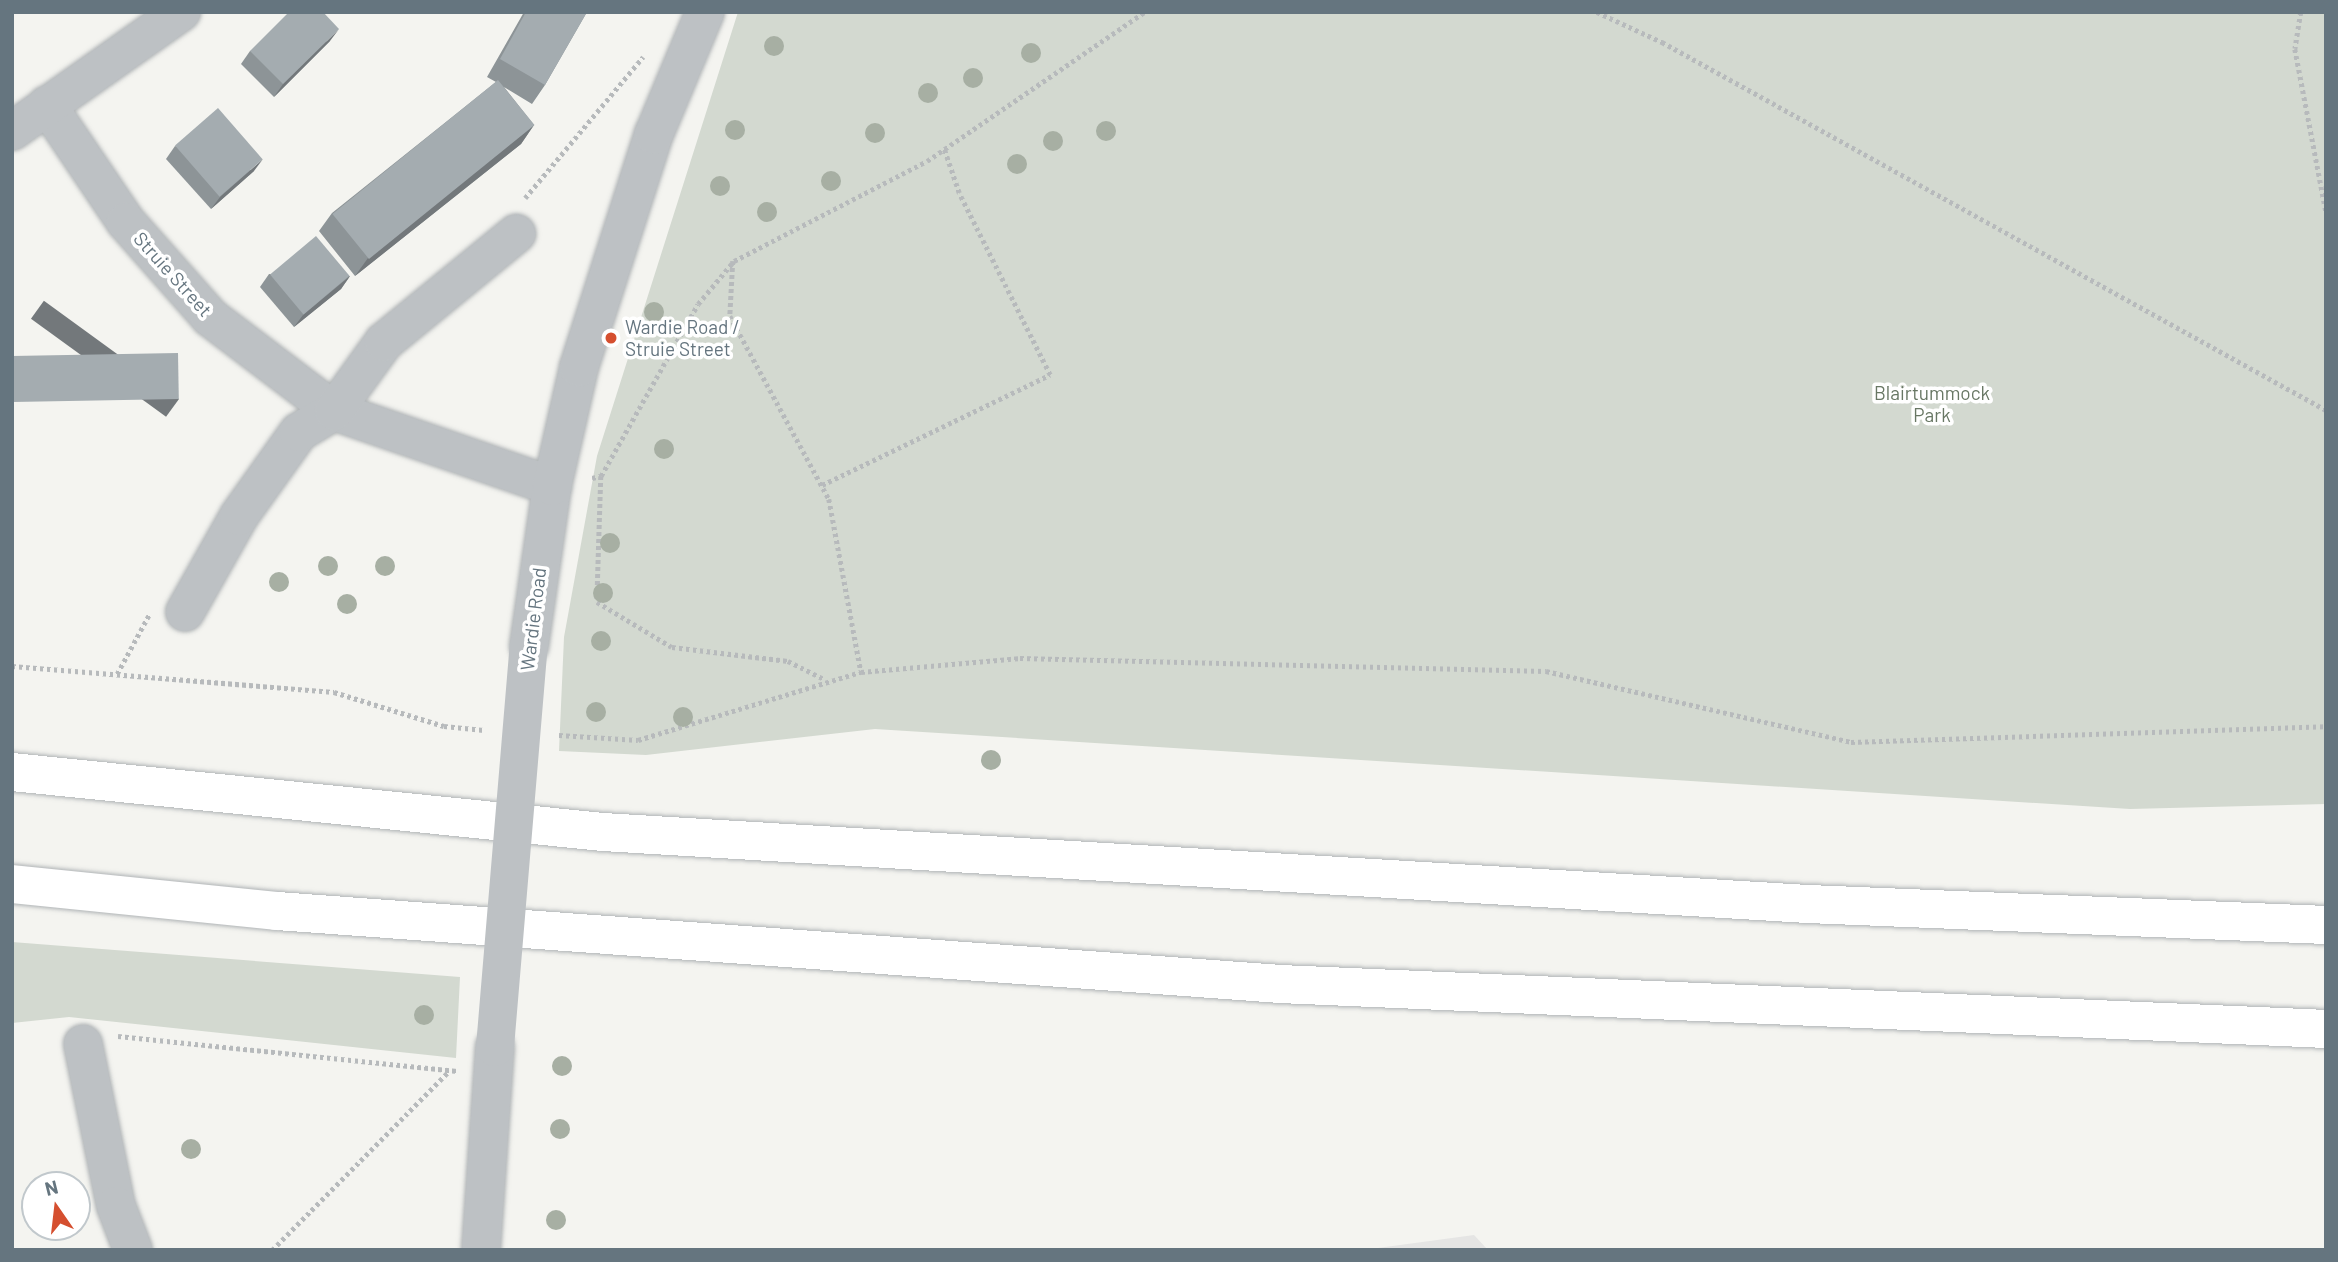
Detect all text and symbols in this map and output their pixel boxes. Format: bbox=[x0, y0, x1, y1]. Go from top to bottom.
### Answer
street label: Struie Street bbox=[129, 227, 217, 321]
place label: Wardie Road / Struie Street bbox=[625, 316, 740, 360]
marker: Wardie Road / Struie Street bbox=[603, 330, 619, 346]
park label: Blairtummock Park bbox=[1874, 382, 1990, 426]
street label: Wardie Road bbox=[515, 566, 551, 672]
north arrow bbox=[21, 1171, 91, 1241]
text: N bbox=[42, 1174, 60, 1200]

